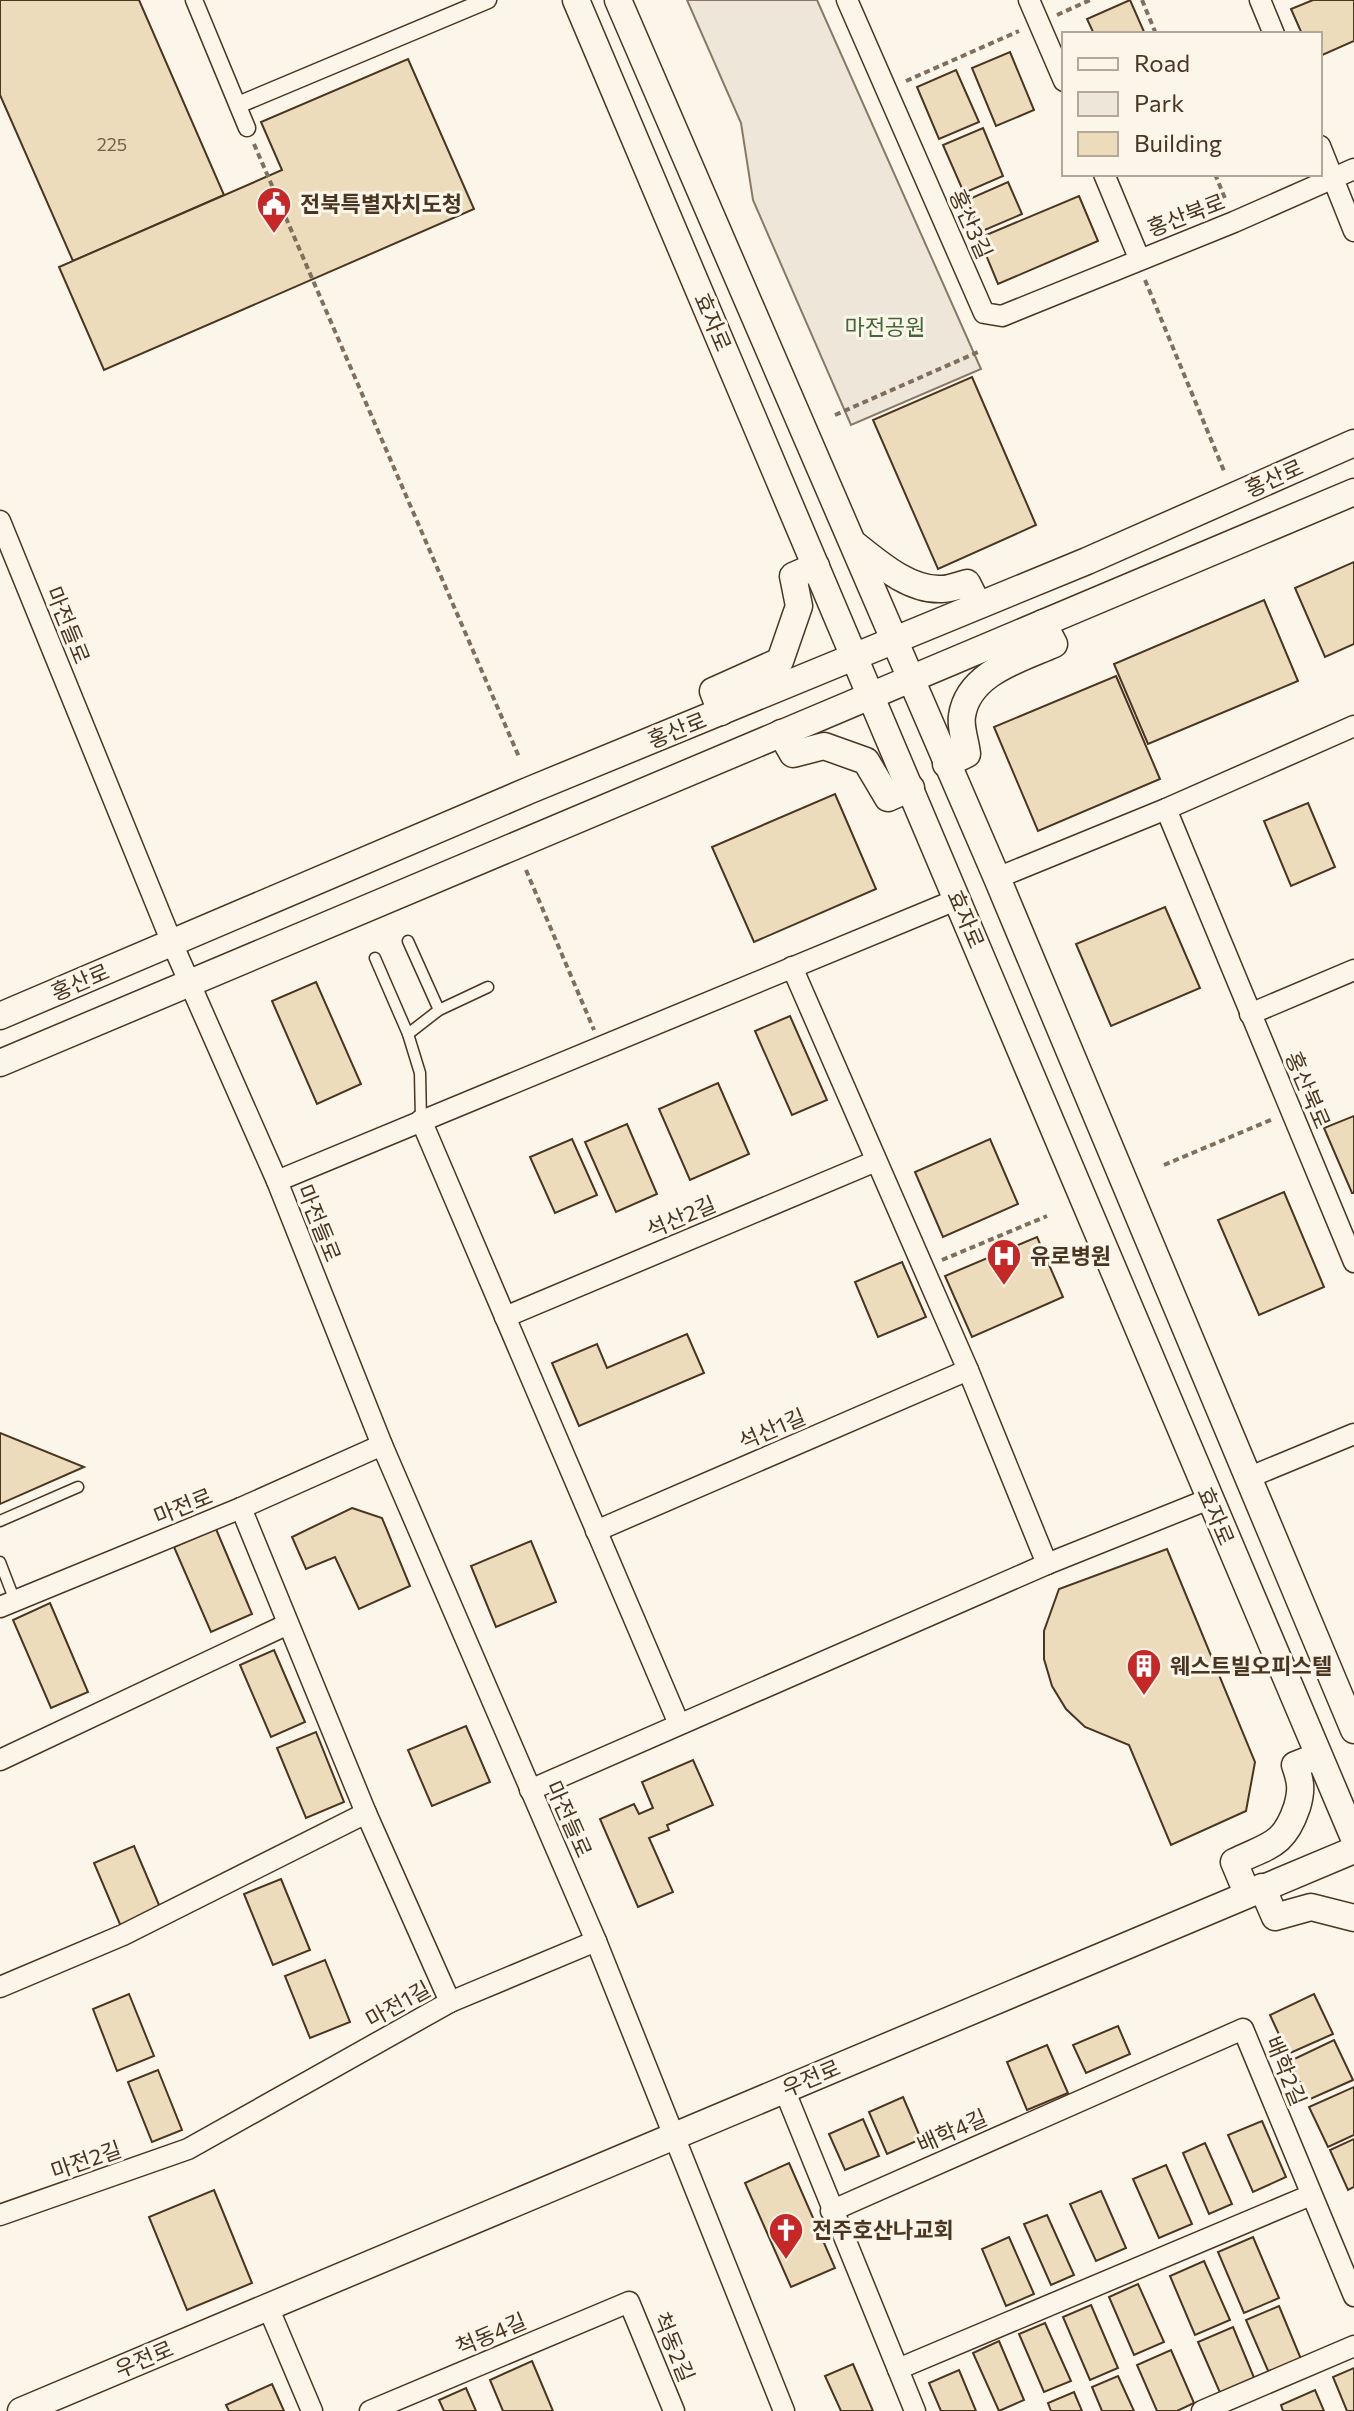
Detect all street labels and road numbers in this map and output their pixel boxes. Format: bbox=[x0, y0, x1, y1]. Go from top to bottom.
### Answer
street label: 홍산3길 bbox=[944, 185, 999, 263]
street label: 홍산북로 bbox=[1143, 187, 1228, 242]
street label: 효자로 bbox=[689, 289, 738, 355]
street label: 홍산로 bbox=[1241, 453, 1307, 502]
street label: 마전들로 bbox=[41, 582, 96, 667]
street label: 홍산로 bbox=[644, 706, 710, 753]
street label: 효자로 bbox=[942, 886, 991, 952]
street label: 홍산로 bbox=[47, 957, 113, 1006]
street label: 홍산북로 bbox=[1280, 1047, 1337, 1132]
street label: 마전들로 bbox=[292, 1180, 347, 1265]
street label: 석산2길 bbox=[642, 1190, 720, 1243]
street label: 석산1길 bbox=[734, 1402, 809, 1455]
street label: 마전로 bbox=[150, 1482, 216, 1529]
street label: 효자로 bbox=[1192, 1483, 1241, 1549]
street label: 마전들로 bbox=[541, 1776, 598, 1861]
street label: 마전1길 bbox=[361, 1975, 435, 2032]
street label: 배학2길 bbox=[1260, 2032, 1313, 2110]
street label: 우전로 bbox=[778, 2053, 844, 2102]
street label: 배학4길 bbox=[913, 2103, 991, 2158]
street label: 마전2길 bbox=[47, 2135, 125, 2184]
street label: 척동4길 bbox=[452, 2307, 530, 2360]
street label: 척동2길 bbox=[648, 2308, 701, 2386]
street label: 우전로 bbox=[111, 2334, 177, 2383]

